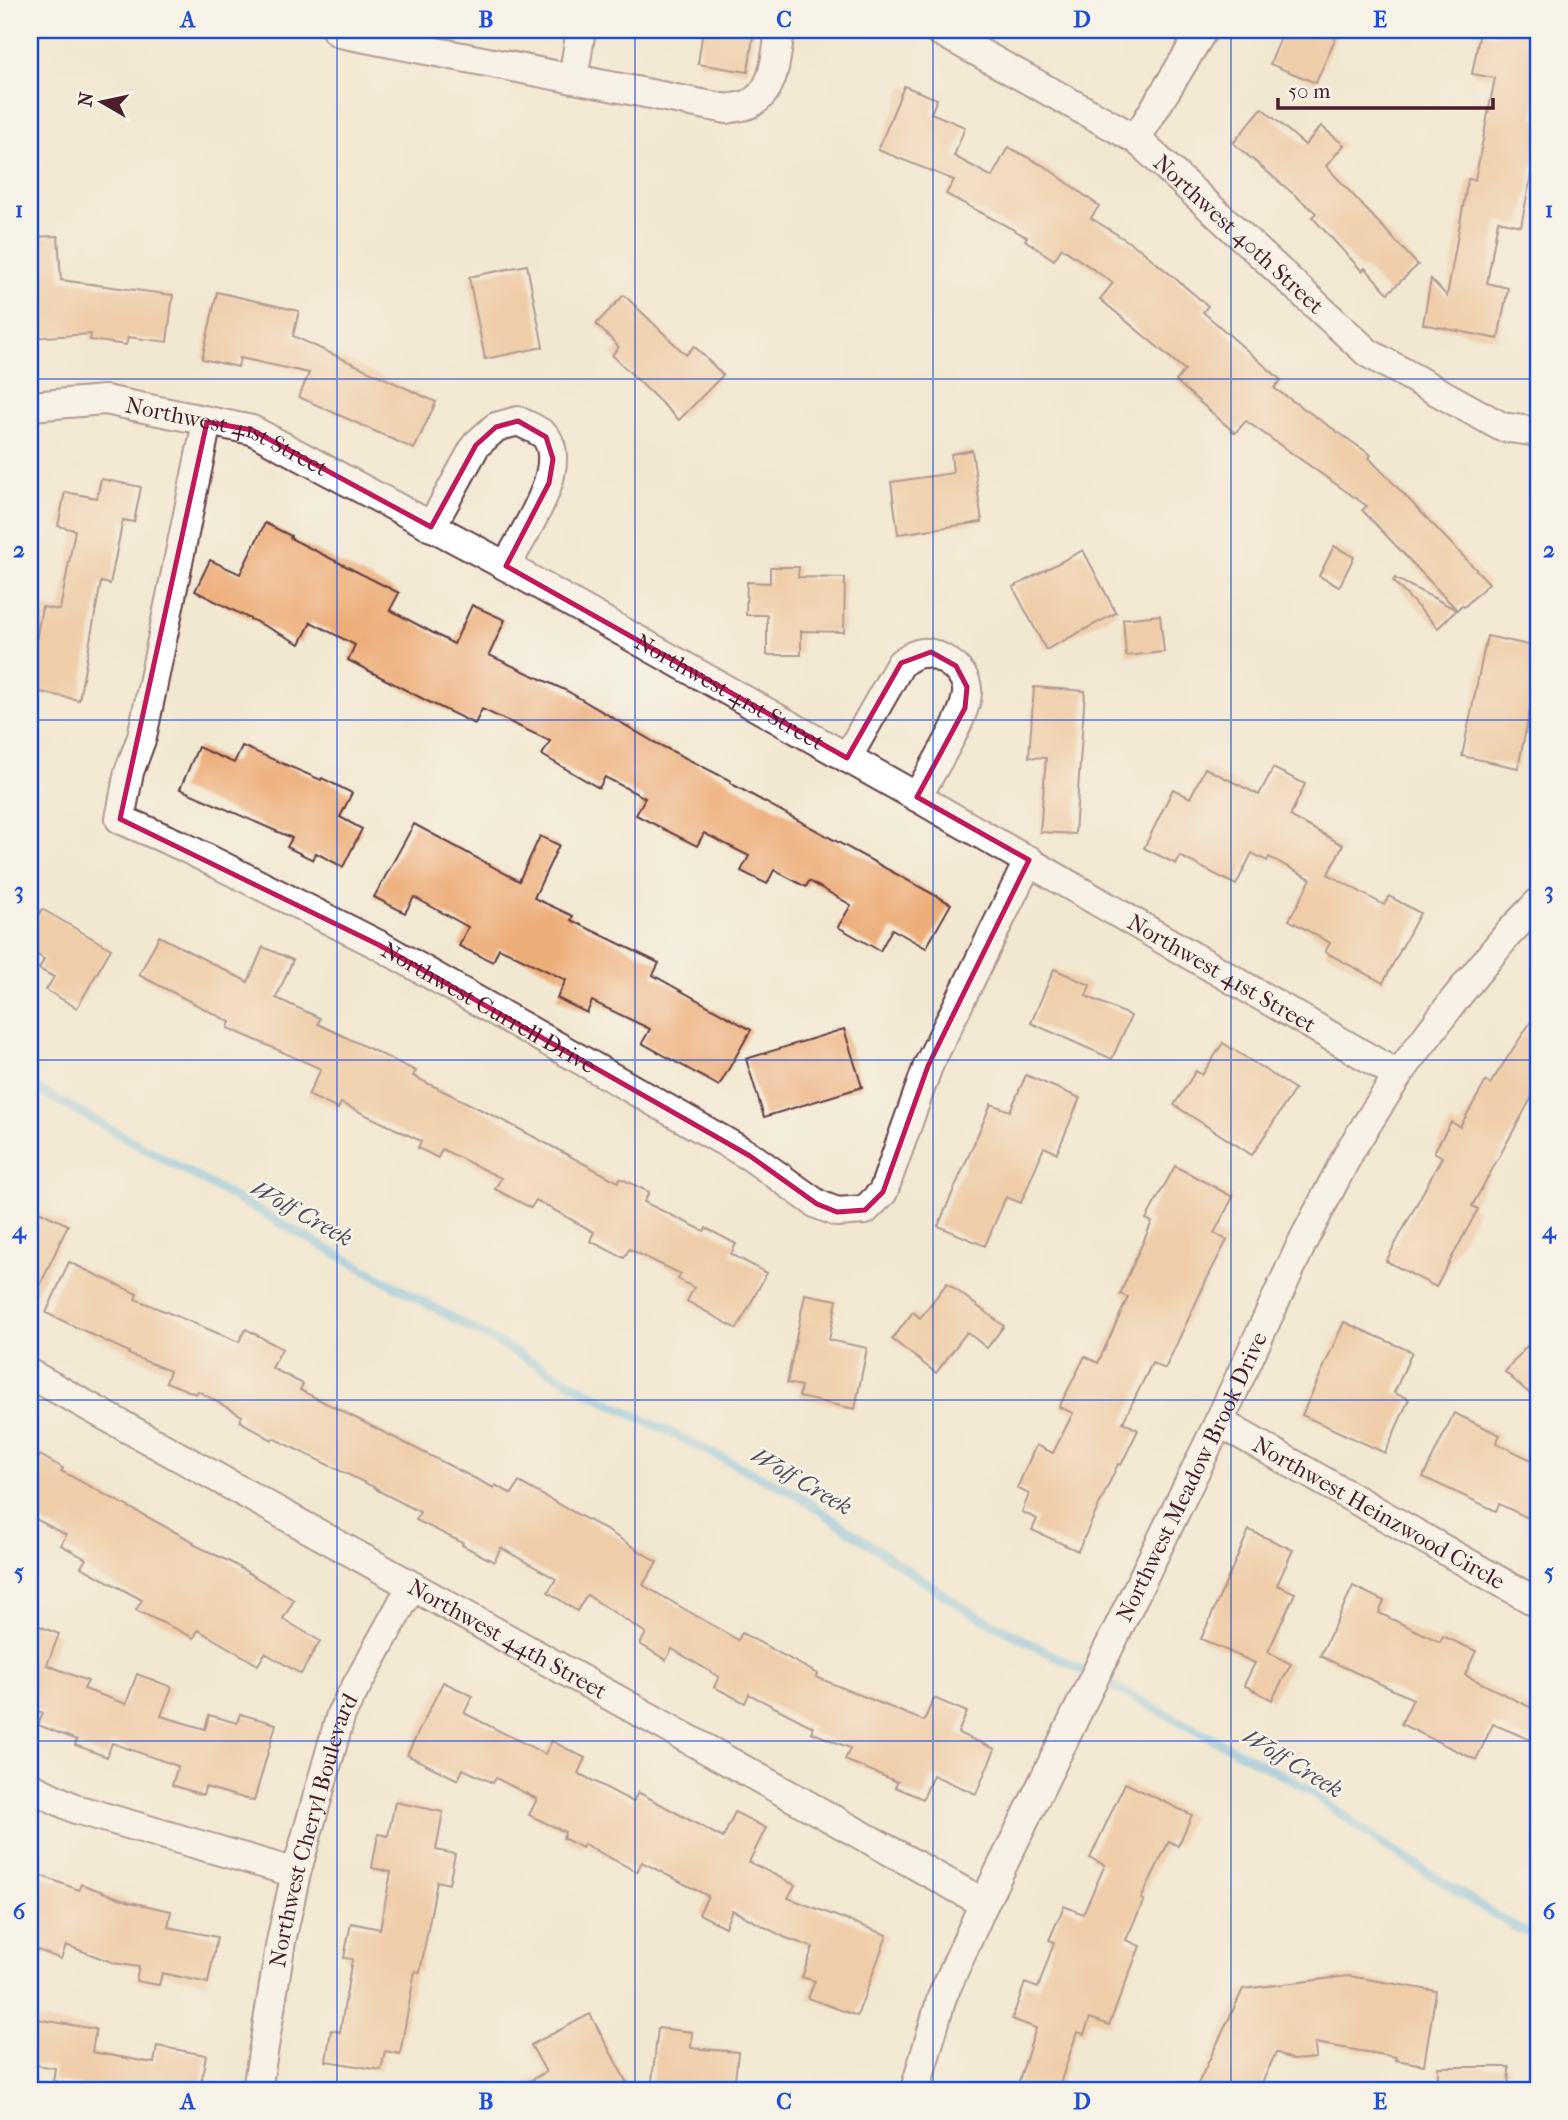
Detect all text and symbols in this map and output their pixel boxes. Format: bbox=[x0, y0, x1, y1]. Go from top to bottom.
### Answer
text: A bbox=[179, 6, 197, 33]
text: B bbox=[479, 6, 494, 33]
text: C bbox=[776, 6, 792, 33]
text: D bbox=[1073, 6, 1091, 33]
text: E bbox=[1373, 6, 1387, 33]
north arrow bbox=[66, 66, 136, 136]
scale bar bbox=[1278, 66, 1493, 110]
text: 50 m bbox=[1288, 79, 1331, 103]
text: N bbox=[74, 90, 98, 108]
street label: Northwest 40th Street bbox=[1148, 149, 1329, 319]
text: 1 bbox=[15, 196, 23, 223]
text: 1 bbox=[1545, 196, 1553, 223]
street label: Northwest 41st Street bbox=[123, 392, 332, 482]
text: 2 bbox=[13, 536, 25, 563]
text: 2 bbox=[1543, 536, 1555, 563]
street label: Northwest 41st Street bbox=[630, 628, 829, 756]
text: 3 bbox=[14, 877, 24, 904]
text: 3 bbox=[1544, 877, 1554, 904]
street label: Northwest 41st Street bbox=[1123, 909, 1321, 1039]
street label: Northwest Currell Drive bbox=[376, 936, 600, 1079]
water label: Wolf Creek bbox=[246, 1174, 358, 1252]
text: 4 bbox=[11, 1217, 27, 1244]
text: 4 bbox=[1541, 1217, 1557, 1244]
street label: Northwest Meadow Brook Drive bbox=[1111, 1328, 1273, 1626]
street label: Northwest Heinzwood Circle bbox=[1248, 1431, 1510, 1595]
water label: Wolf Creek bbox=[747, 1441, 857, 1521]
text: 5 bbox=[14, 1558, 24, 1585]
text: 5 bbox=[1544, 1558, 1554, 1585]
street label: Northwest 44th Street bbox=[403, 1573, 611, 1705]
street label: Northwest Cheryl Boulevard bbox=[264, 1688, 364, 1969]
water label: Wolf Creek bbox=[1238, 1722, 1348, 1804]
text: 6 bbox=[13, 1898, 26, 1925]
text: 6 bbox=[1543, 1898, 1556, 1925]
text: A bbox=[179, 2088, 197, 2115]
text: B bbox=[479, 2088, 494, 2115]
text: C bbox=[776, 2088, 792, 2115]
text: D bbox=[1073, 2088, 1091, 2115]
text: E bbox=[1373, 2088, 1387, 2115]

